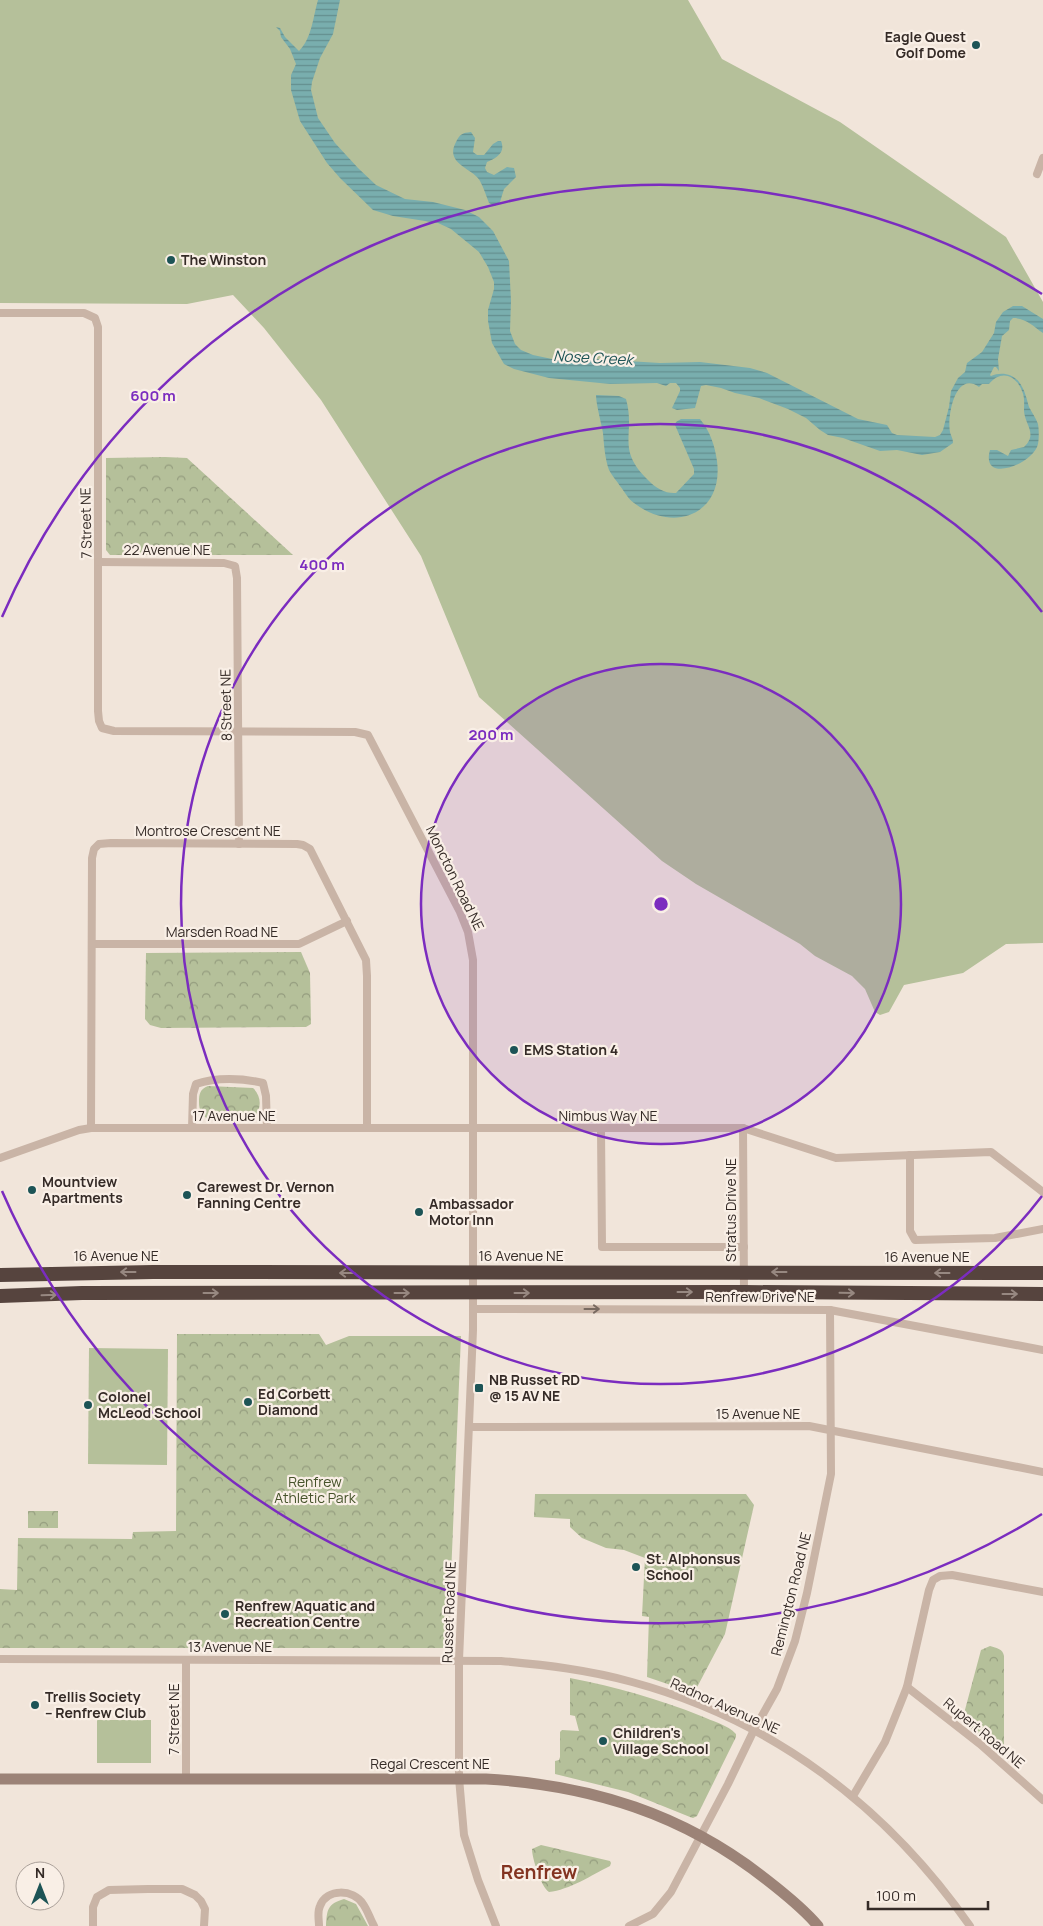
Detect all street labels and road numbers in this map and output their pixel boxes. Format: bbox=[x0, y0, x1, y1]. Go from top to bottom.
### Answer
street label: 7 Street NE bbox=[75, 487, 96, 559]
street label: 22 Avenue NE bbox=[123, 540, 211, 559]
street label: 8 Street NE bbox=[215, 669, 236, 741]
street label: Montrose Crescent NE bbox=[135, 821, 281, 840]
street label: Moncton Road NE bbox=[422, 822, 489, 933]
street label: Marsden Road NE bbox=[166, 922, 278, 941]
street label: 17 Avenue NE bbox=[192, 1106, 276, 1125]
street label: Nimbus Way NE bbox=[558, 1106, 658, 1125]
street label: Stratus Drive NE bbox=[721, 1158, 740, 1262]
street label: 16 Avenue NE bbox=[73, 1246, 159, 1265]
street label: 16 Avenue NE bbox=[478, 1246, 564, 1265]
street label: 16 Avenue NE bbox=[884, 1247, 970, 1266]
street label: Renfrew Drive NE bbox=[705, 1287, 815, 1306]
street label: 15 Avenue NE bbox=[716, 1404, 800, 1423]
street label: Remington Road NE bbox=[766, 1530, 815, 1658]
street label: Russet Road NE bbox=[437, 1561, 460, 1663]
street label: 13 Avenue NE bbox=[188, 1637, 272, 1656]
street label: Radnor Avenue NE bbox=[668, 1673, 783, 1738]
street label: 7 Street NE bbox=[164, 1683, 183, 1755]
street label: Rupert Road NE bbox=[940, 1693, 1029, 1772]
street label: Regal Crescent NE bbox=[370, 1754, 490, 1773]

